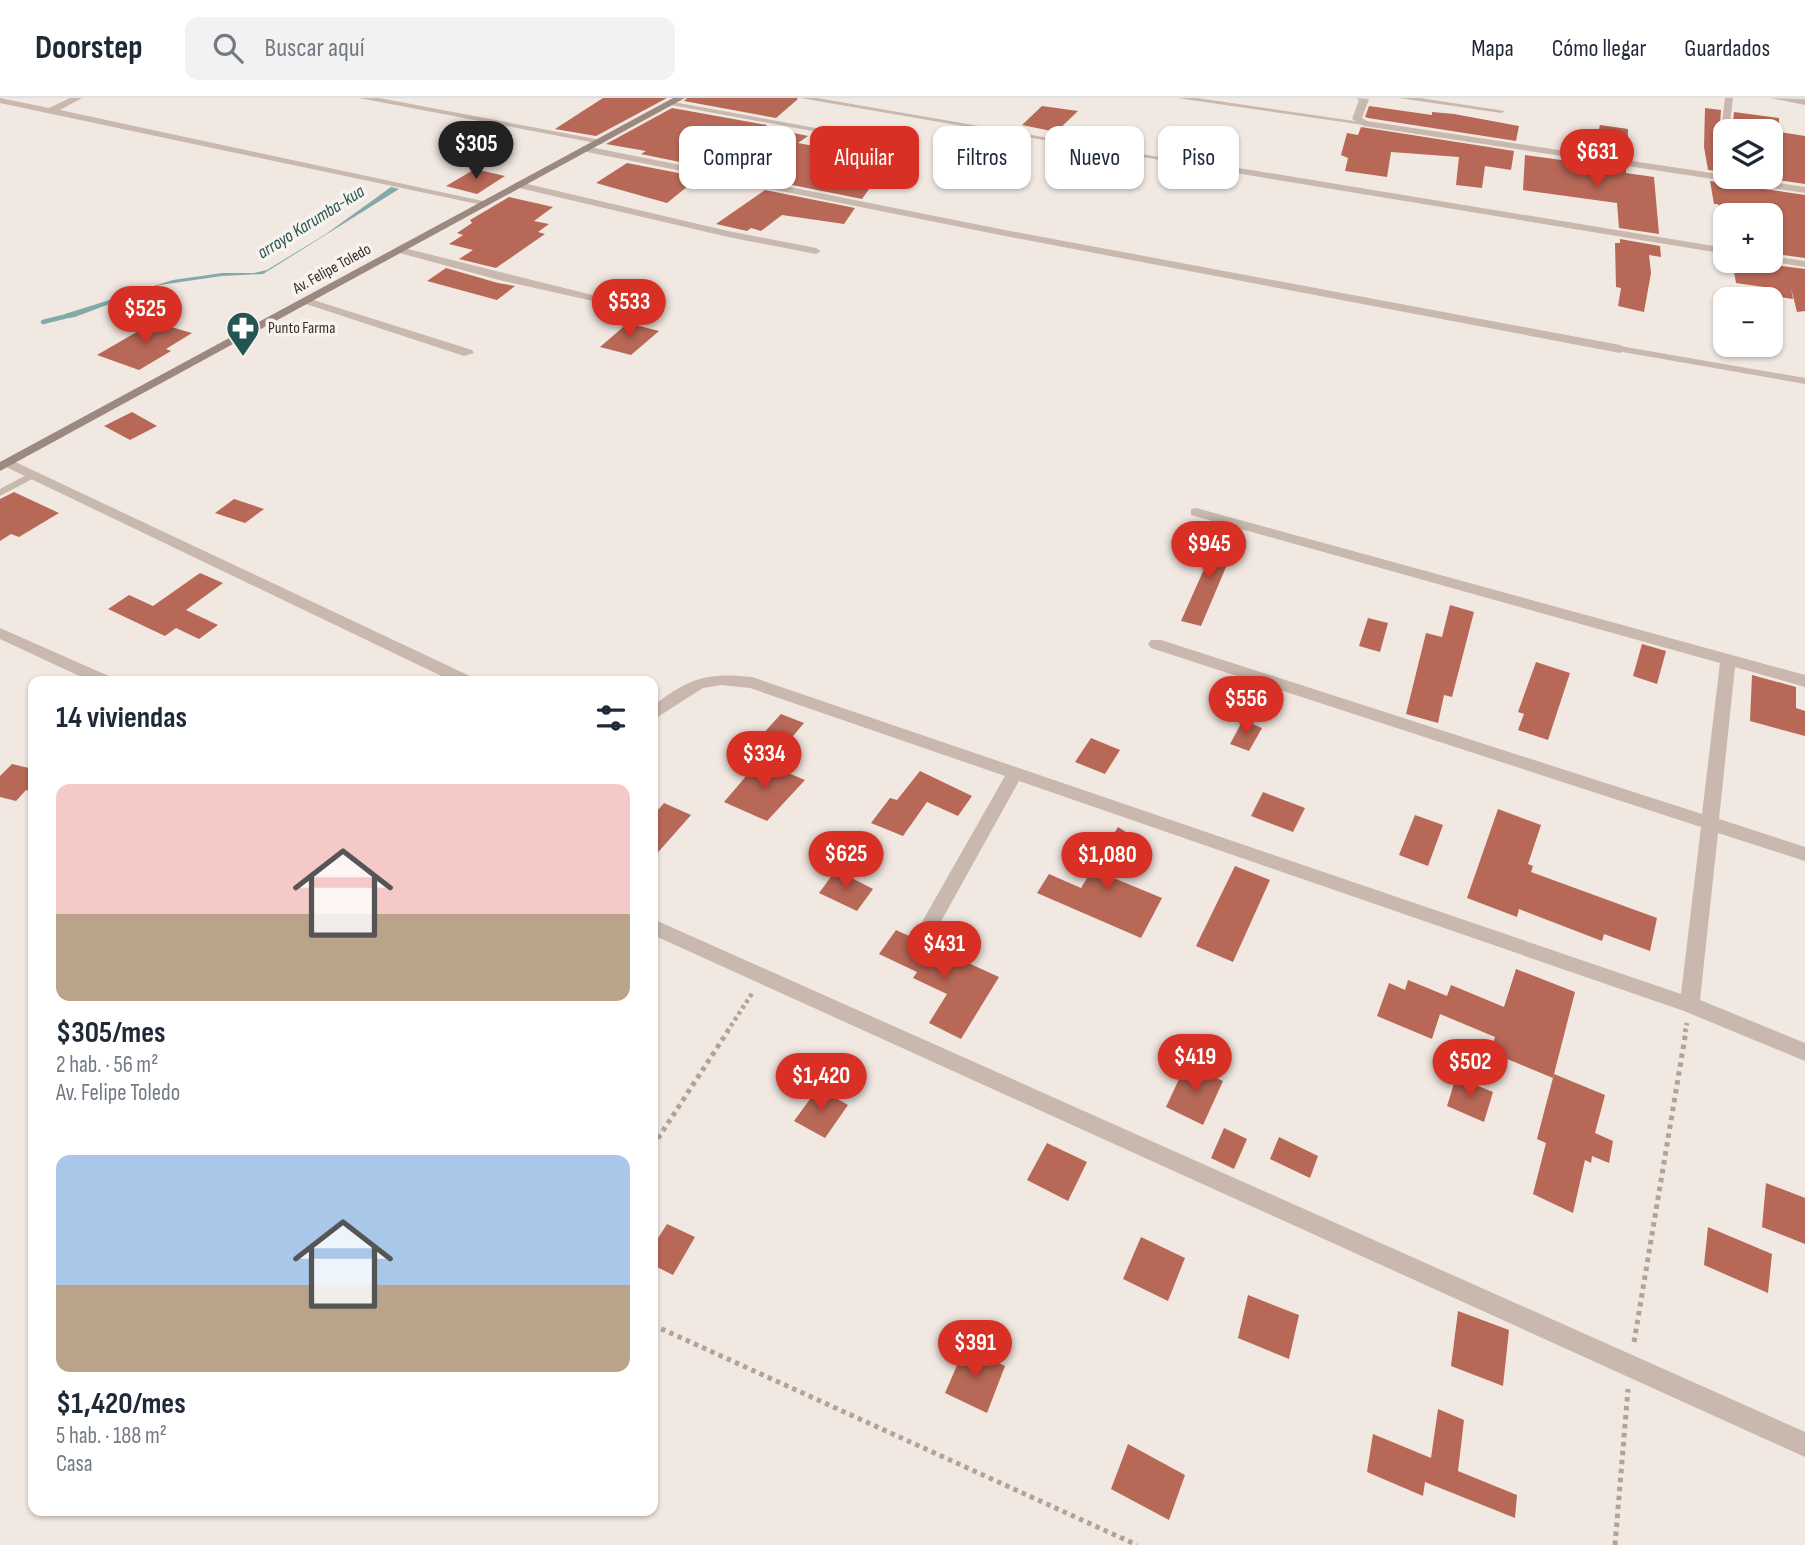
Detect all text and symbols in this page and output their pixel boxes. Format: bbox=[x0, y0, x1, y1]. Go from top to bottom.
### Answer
search box bbox=[185, 17, 675, 80]
text: Doorstep bbox=[35, 28, 143, 68]
icon: search bbox=[209, 29, 247, 67]
text: Buscar aquí bbox=[265, 33, 365, 64]
text: Mapa bbox=[1471, 34, 1514, 63]
text: Cómo llegar bbox=[1552, 34, 1646, 63]
text: Guardados bbox=[1684, 34, 1770, 63]
map controls bbox=[1713, 119, 1783, 357]
button: layers bbox=[1713, 119, 1783, 189]
pin: $305 bbox=[435, 122, 517, 181]
chip: Comprar bbox=[679, 126, 796, 189]
chip: Alquilar bbox=[810, 126, 919, 189]
chip: Filtros bbox=[933, 126, 1031, 189]
chip: Nuevo bbox=[1045, 126, 1144, 189]
chip: Piso bbox=[1158, 126, 1239, 189]
text: $305 bbox=[454, 130, 498, 158]
pin: $631 bbox=[1556, 130, 1638, 189]
text: $631 bbox=[1576, 138, 1618, 166]
water label: arroyo Karumba-kua bbox=[254, 180, 369, 263]
button: + bbox=[1713, 203, 1783, 273]
street label: Av. Felipe Toledo bbox=[289, 240, 374, 299]
pin: $533 bbox=[588, 280, 670, 339]
pin: $525 bbox=[104, 286, 186, 346]
button: − bbox=[1713, 287, 1783, 357]
text: $533 bbox=[608, 288, 650, 316]
text: $525 bbox=[124, 295, 166, 323]
pharmacy icon: Punto Farma bbox=[224, 309, 262, 358]
place label: Punto Farma bbox=[268, 319, 335, 338]
pin: $945 bbox=[1168, 522, 1250, 581]
text: $945 bbox=[1187, 530, 1231, 558]
pin: $556 bbox=[1205, 676, 1287, 736]
text: $556 bbox=[1225, 685, 1267, 713]
icon: filters bbox=[592, 699, 630, 737]
text: 14 viviendas bbox=[56, 700, 187, 736]
pin: $334 bbox=[723, 732, 805, 791]
text: $334 bbox=[742, 740, 786, 768]
icon: home bbox=[280, 830, 406, 956]
pin: $625 bbox=[805, 832, 887, 891]
pin: $1,080 bbox=[1050, 832, 1164, 892]
text: $625 bbox=[825, 840, 867, 868]
text: $1,080 bbox=[1077, 841, 1137, 869]
pin: $431 bbox=[903, 922, 985, 981]
text: $431 bbox=[923, 930, 965, 958]
text: $305/mes bbox=[56, 1015, 166, 1051]
pin: $419 bbox=[1154, 1034, 1236, 1094]
pin: $502 bbox=[1429, 1040, 1511, 1099]
text: $419 bbox=[1174, 1043, 1216, 1071]
text: $502 bbox=[1449, 1048, 1491, 1076]
text: 2 hab. · 56 m² bbox=[56, 1051, 158, 1079]
pin: $1,420 bbox=[764, 1054, 878, 1113]
text: $1,420 bbox=[792, 1062, 850, 1090]
text: Av. Felipe Toledo bbox=[56, 1079, 180, 1107]
icon: home bbox=[280, 1201, 406, 1327]
pin: $391 bbox=[934, 1320, 1016, 1380]
text: $391 bbox=[954, 1329, 996, 1357]
text: $1,420/mes bbox=[56, 1386, 186, 1422]
text: 5 hab. · 188 m² bbox=[56, 1422, 167, 1450]
text: Casa bbox=[56, 1450, 93, 1478]

